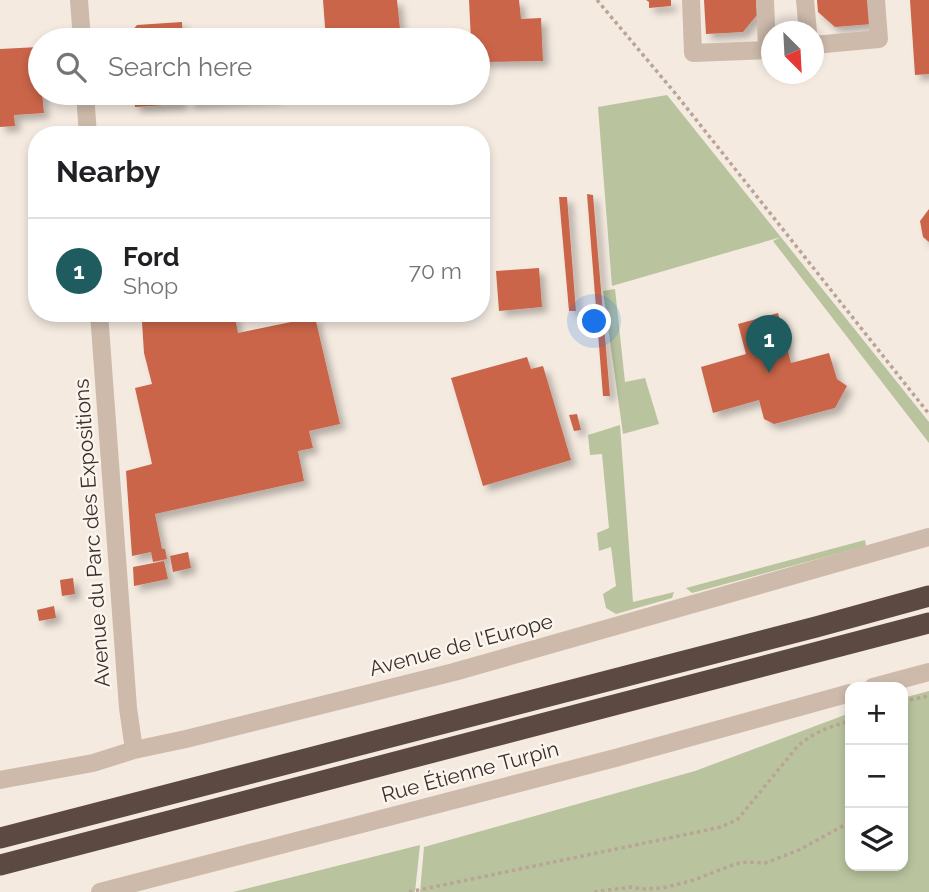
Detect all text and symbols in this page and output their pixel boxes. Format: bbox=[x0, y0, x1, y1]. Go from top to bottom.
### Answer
north arrow bbox=[761, 21, 824, 84]
search box bbox=[28, 28, 490, 105]
icon: search bbox=[52, 48, 90, 86]
text: Search here bbox=[108, 52, 252, 82]
text: Nearby bbox=[56, 154, 160, 189]
text: Ford bbox=[123, 242, 180, 272]
text: 1 bbox=[73, 257, 85, 284]
text: 70 m bbox=[409, 257, 462, 284]
text: Shop bbox=[123, 272, 178, 299]
your location bbox=[577, 304, 611, 338]
pin: 1 bbox=[746, 315, 792, 373]
street label: Avenue du Parc des Expositions bbox=[68, 378, 115, 688]
street label: Avenue de l'Europe bbox=[366, 608, 555, 681]
map controls bbox=[845, 682, 908, 871]
button: + bbox=[845, 682, 908, 745]
street label: Rue Étienne Turpin bbox=[378, 736, 561, 807]
button: − bbox=[845, 745, 908, 808]
button: layers bbox=[845, 808, 908, 871]

